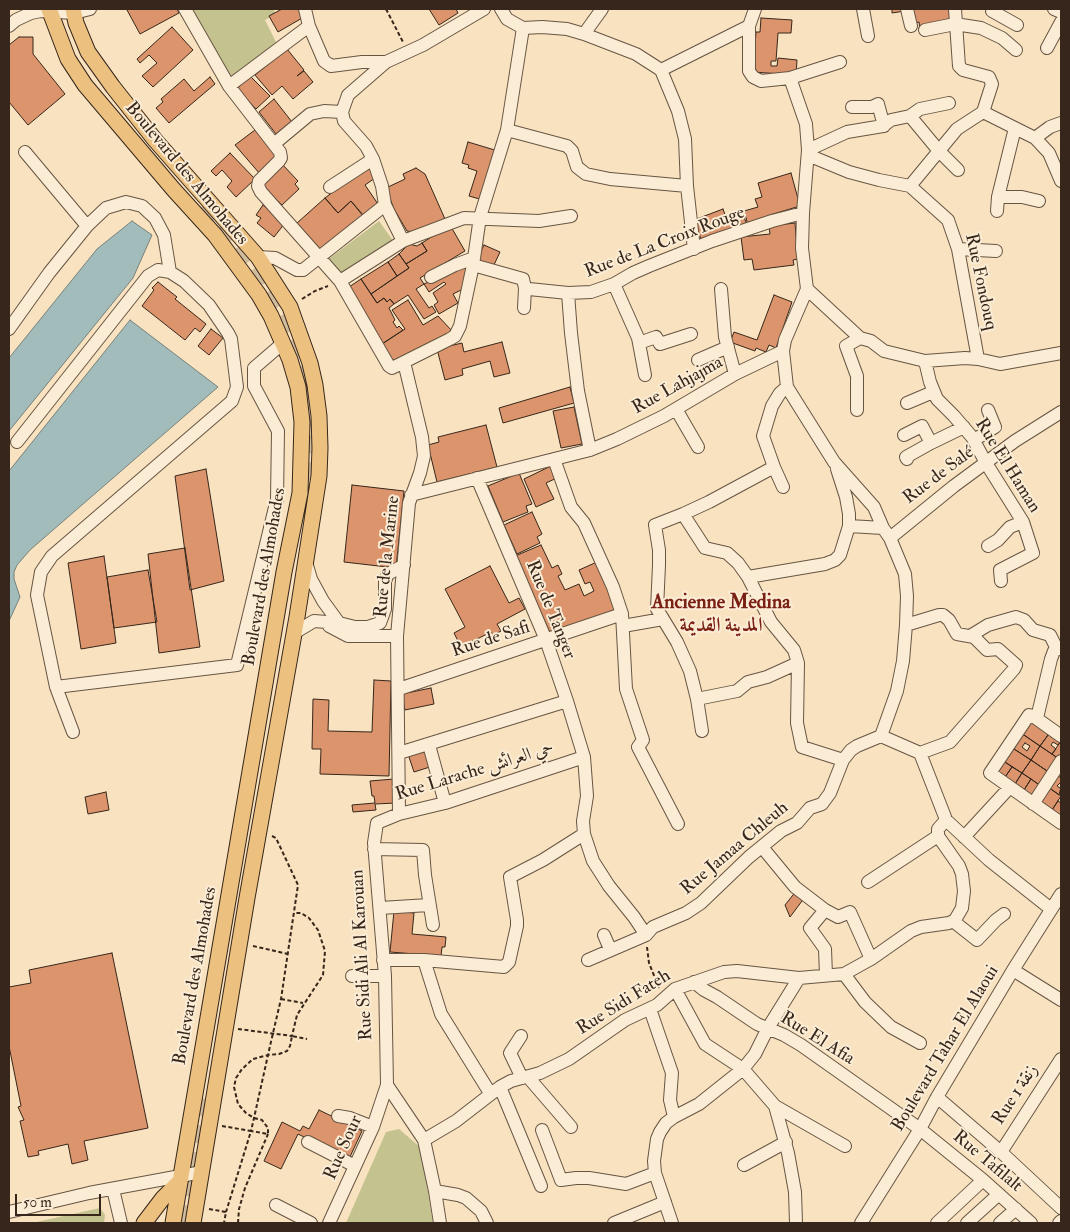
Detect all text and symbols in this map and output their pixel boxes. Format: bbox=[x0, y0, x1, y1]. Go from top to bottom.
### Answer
street label: Boulevard des Almohades bbox=[120, 98, 252, 250]
street label: Rue de La Croix Rouge bbox=[582, 203, 748, 283]
street label: Rue Fondouq bbox=[959, 232, 1001, 332]
street label: Rue Lahjajma bbox=[629, 352, 727, 420]
street label: Rue El Haman bbox=[969, 415, 1045, 517]
street label: Rue de Salé bbox=[899, 442, 979, 510]
street label: Boulevard des Almohades bbox=[239, 486, 291, 668]
street label: Rue de la Marine bbox=[371, 495, 405, 619]
street label: Rue de Tanger bbox=[520, 557, 580, 663]
district label: Ancienne Medina المدينة القديمة bbox=[652, 592, 790, 639]
street label: Rue de Safi bbox=[449, 617, 533, 663]
street label: Rue Larache حي العرائش bbox=[393, 738, 557, 806]
street label: Rue Jamaa Chleuh bbox=[677, 798, 793, 900]
street label: Rue Sidi Ali Al Karouan bbox=[348, 869, 378, 1041]
street label: Boulevard des Almohades bbox=[170, 885, 222, 1067]
street label: Boulevard Tahar El Alaoui bbox=[888, 962, 1004, 1136]
street label: Rue Sidi Fateh bbox=[573, 966, 675, 1040]
street label: Rue El Afia bbox=[776, 1008, 858, 1070]
street label: Rue 1 زنقة bbox=[988, 1061, 1044, 1129]
street label: Rue Sour bbox=[320, 1113, 368, 1183]
street label: Rue Tafilalt bbox=[948, 1127, 1026, 1197]
scale bar bbox=[18, 1184, 104, 1216]
text: 50 m bbox=[23, 1193, 52, 1212]

